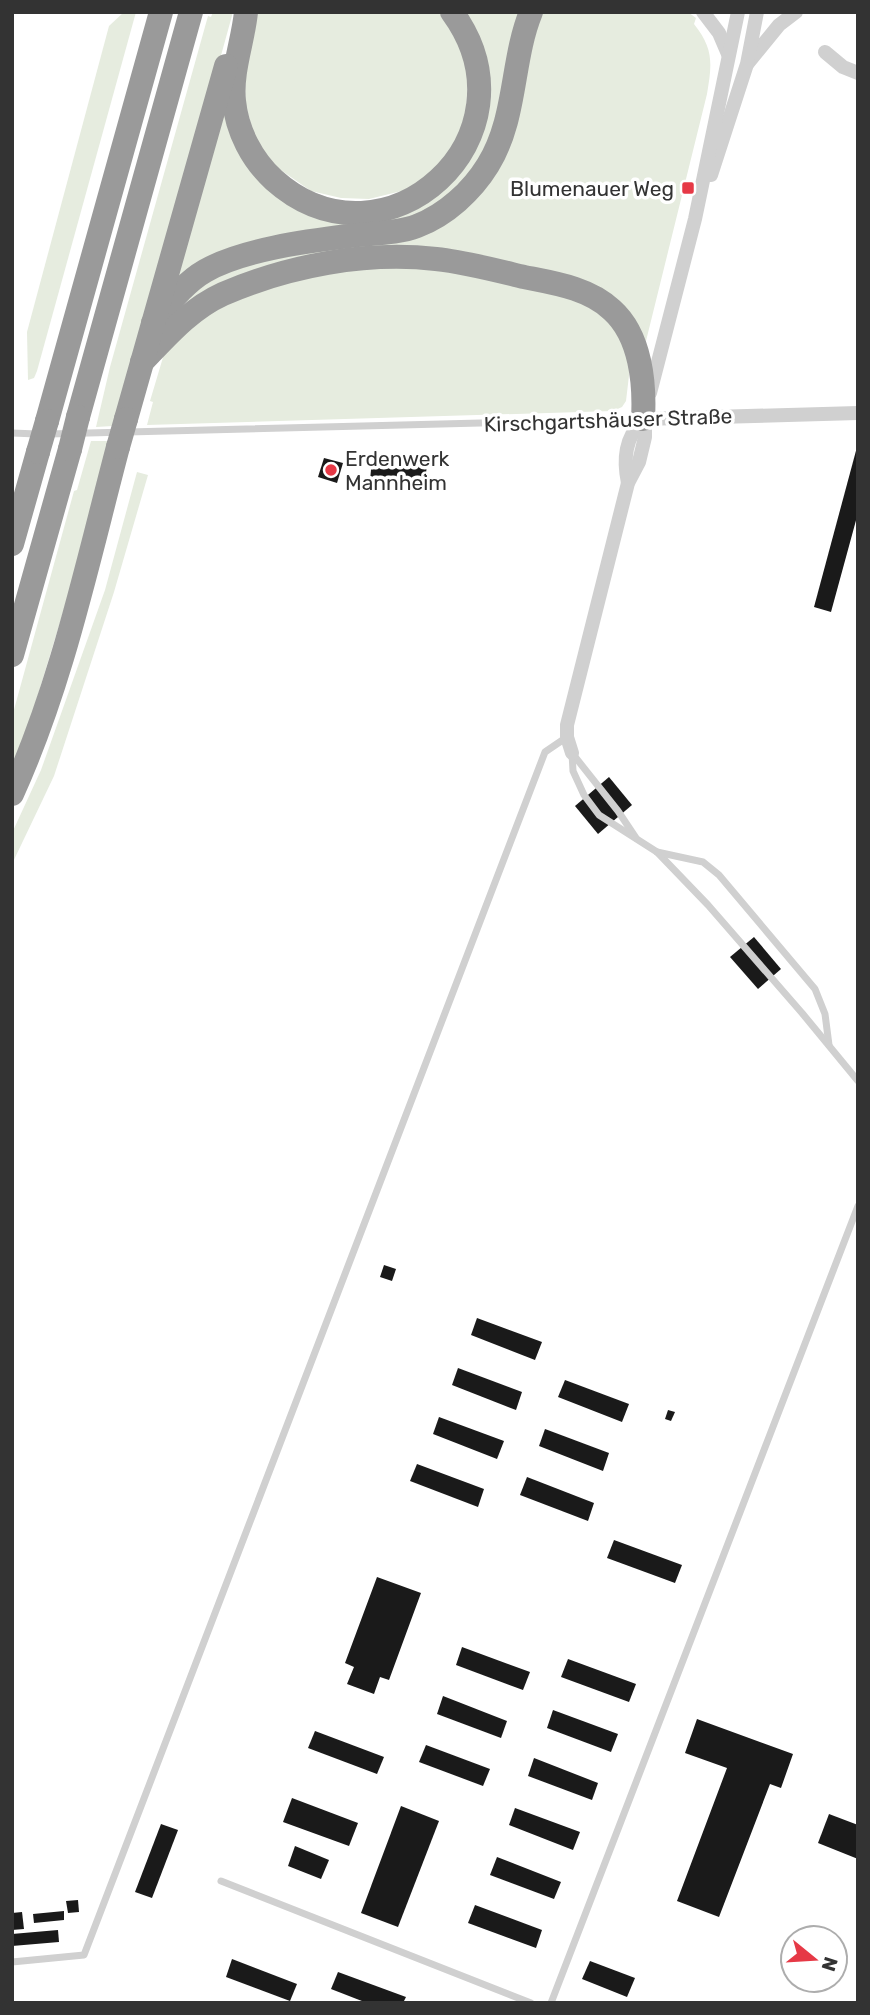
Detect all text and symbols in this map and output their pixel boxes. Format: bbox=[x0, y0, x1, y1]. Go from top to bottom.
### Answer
place label: Blumenauer Weg bbox=[510, 176, 674, 201]
marker: Blumenauer Weg bbox=[680, 180, 696, 196]
street label: Kirschgartshäuser Straße bbox=[483, 403, 733, 437]
place label: Erdenwerk Mannheim bbox=[345, 446, 450, 495]
marker: Erdenwerk Mannheim bbox=[323, 462, 339, 478]
north arrow bbox=[779, 1924, 849, 1994]
text: N bbox=[817, 1954, 843, 1974]

